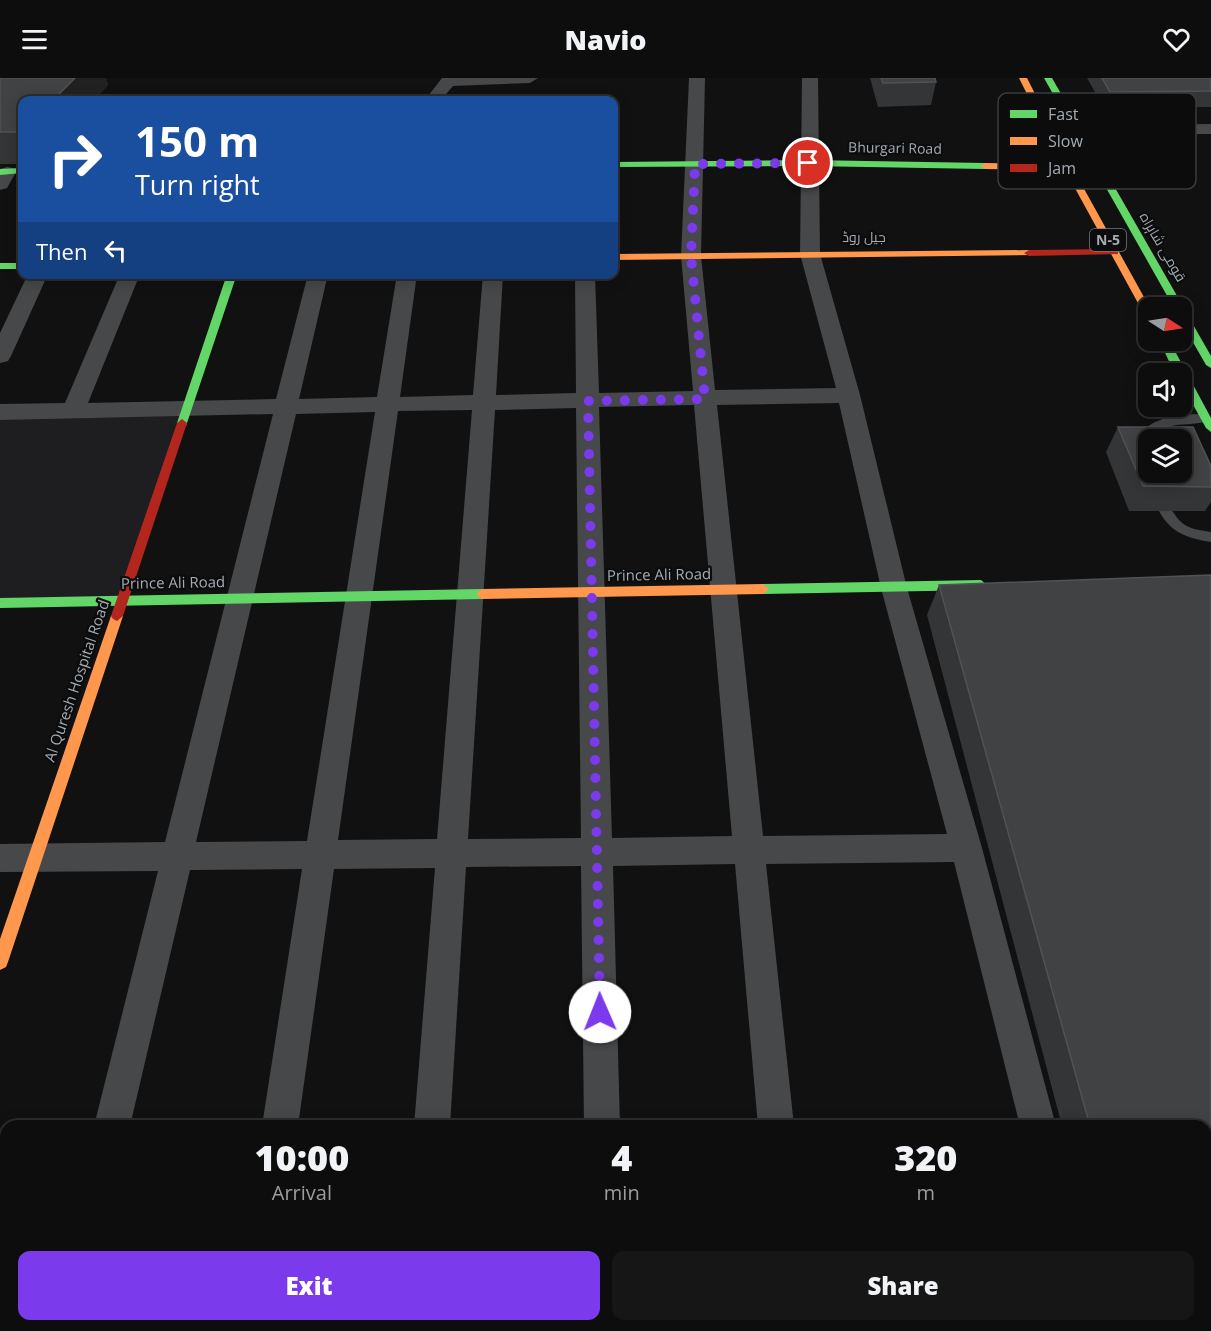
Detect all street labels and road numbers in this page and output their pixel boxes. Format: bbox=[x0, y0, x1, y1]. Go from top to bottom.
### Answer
street label: Bhurgari Road bbox=[848, 137, 942, 158]
street label: قومی شاہراہ bbox=[1136, 209, 1191, 285]
street label: جیل روڈ bbox=[842, 227, 886, 246]
road number: N-5 bbox=[1090, 229, 1126, 251]
street label: Prince Ali Road bbox=[607, 563, 711, 585]
street label: Prince Ali Road bbox=[121, 571, 225, 593]
street label: Al Quresh Hospital Road bbox=[39, 597, 113, 764]

